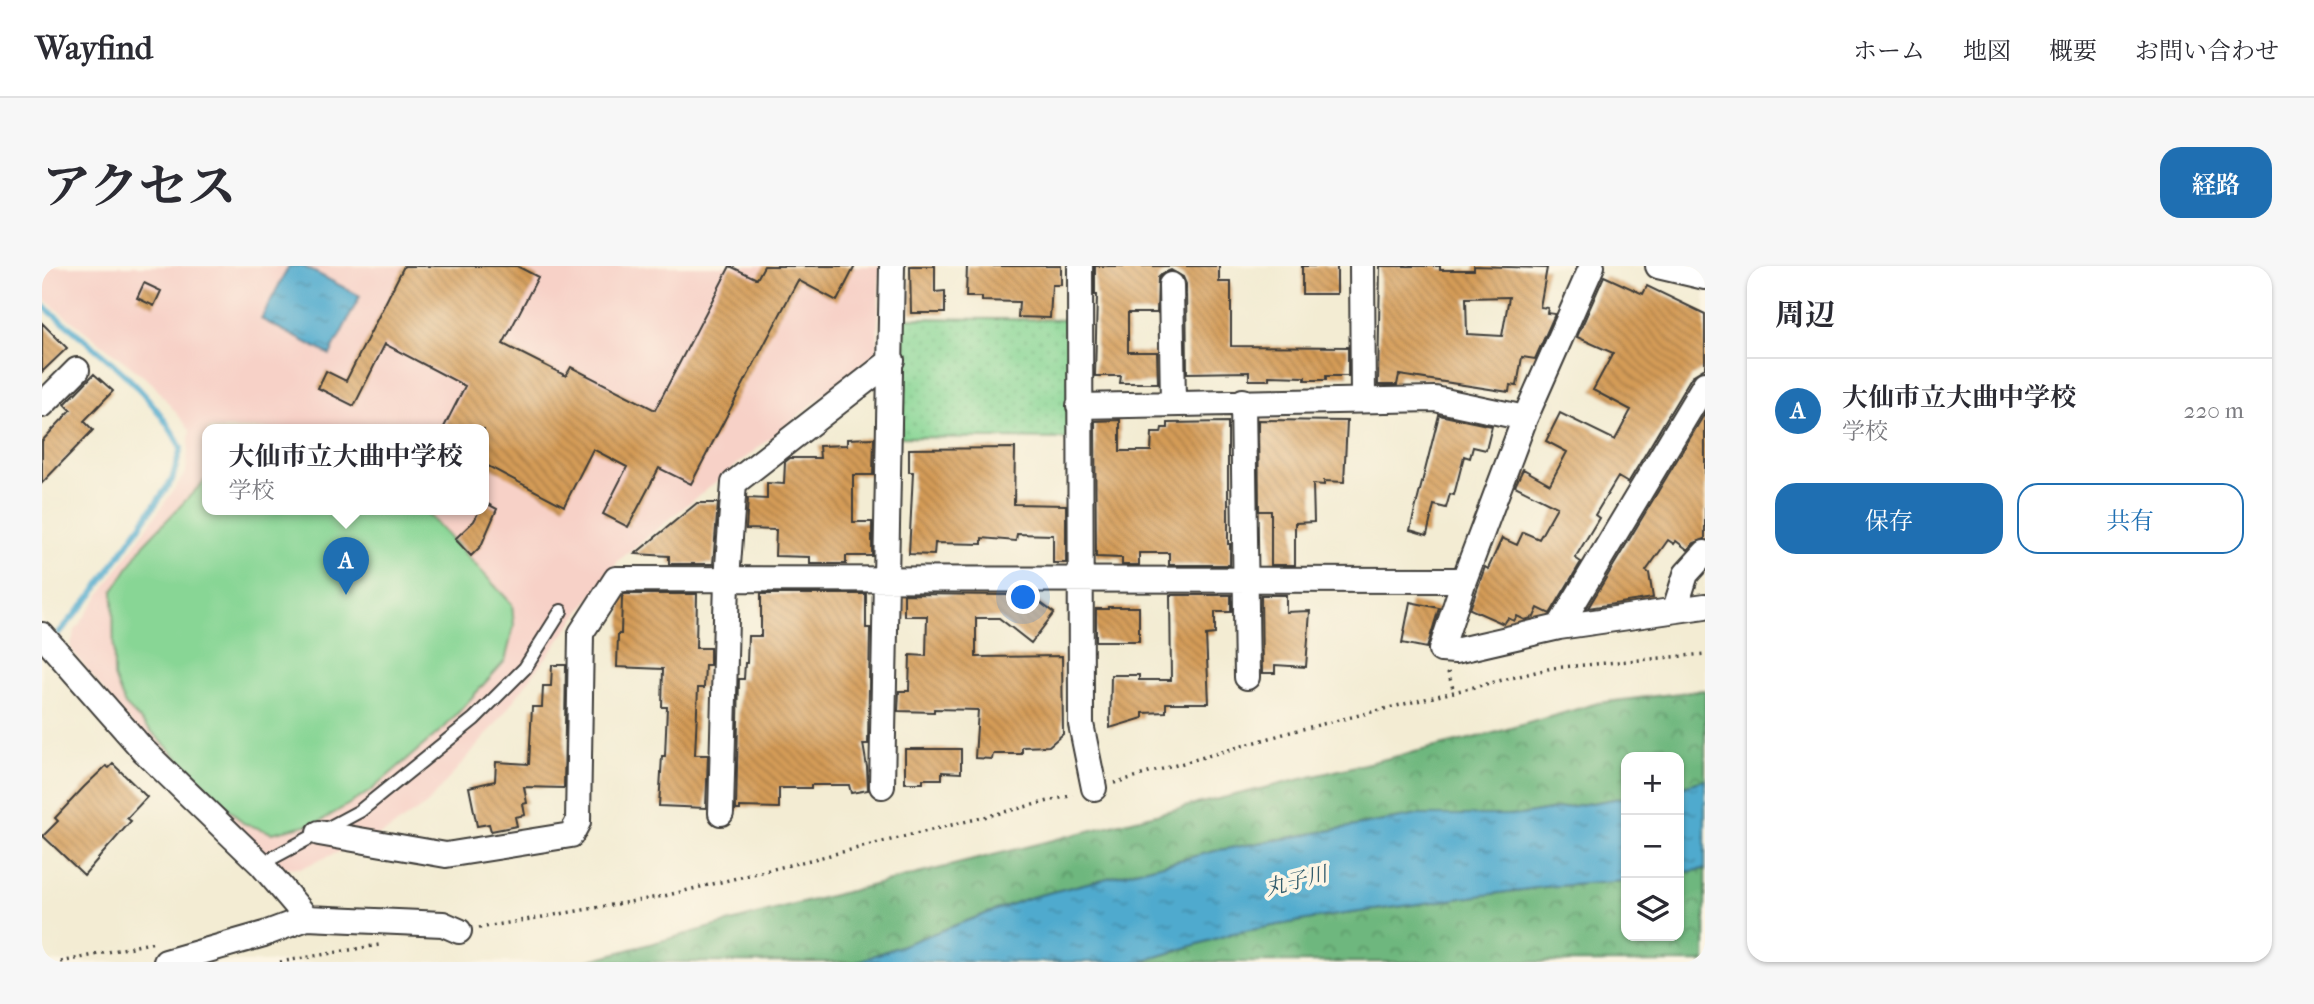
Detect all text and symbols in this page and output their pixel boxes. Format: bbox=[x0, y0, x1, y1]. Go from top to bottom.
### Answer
text: Wayfind bbox=[35, 29, 153, 68]
text: ホーム bbox=[1853, 37, 1925, 65]
text: 地図 bbox=[1963, 37, 2011, 65]
text: 概要 bbox=[2049, 37, 2097, 65]
text: お問い合わせ bbox=[2135, 37, 2279, 65]
button: 経路 bbox=[2160, 147, 2272, 218]
text: アクセス bbox=[42, 158, 237, 216]
text: 周辺 bbox=[1775, 298, 1835, 333]
text: 大仙市立大曲中学校 bbox=[1842, 382, 2076, 413]
text: A bbox=[1791, 397, 1805, 424]
text: 220 m bbox=[2184, 397, 2244, 424]
text: 学校 bbox=[1842, 418, 1888, 445]
popup bbox=[202, 424, 489, 515]
text: 大仙市立大曲中学校 bbox=[228, 441, 463, 472]
text: 学校 bbox=[228, 477, 274, 504]
button: 保存 bbox=[1775, 483, 2003, 554]
button: 共有 bbox=[2017, 483, 2244, 554]
pin: A bbox=[323, 537, 369, 595]
your location bbox=[1006, 580, 1040, 614]
map controls bbox=[1621, 752, 1684, 941]
button: + bbox=[1621, 752, 1684, 815]
button: − bbox=[1621, 815, 1684, 878]
water label: 丸子川 bbox=[1263, 861, 1331, 900]
button: layers bbox=[1621, 878, 1684, 941]

